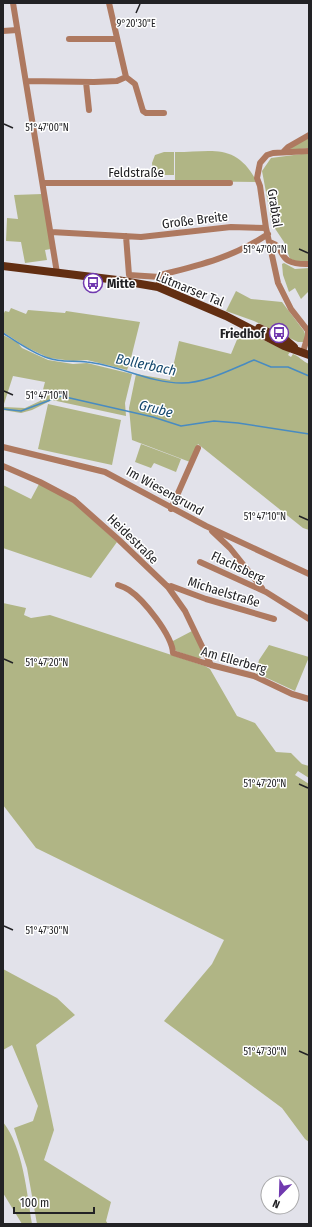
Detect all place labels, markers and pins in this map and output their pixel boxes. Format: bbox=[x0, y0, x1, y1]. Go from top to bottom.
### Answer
bus stop icon: Mitte bbox=[82, 272, 104, 294]
place label: Mitte bbox=[107, 276, 136, 291]
bus stop icon: Friedhof bbox=[268, 322, 290, 344]
place label: Friedhof bbox=[220, 326, 267, 341]

